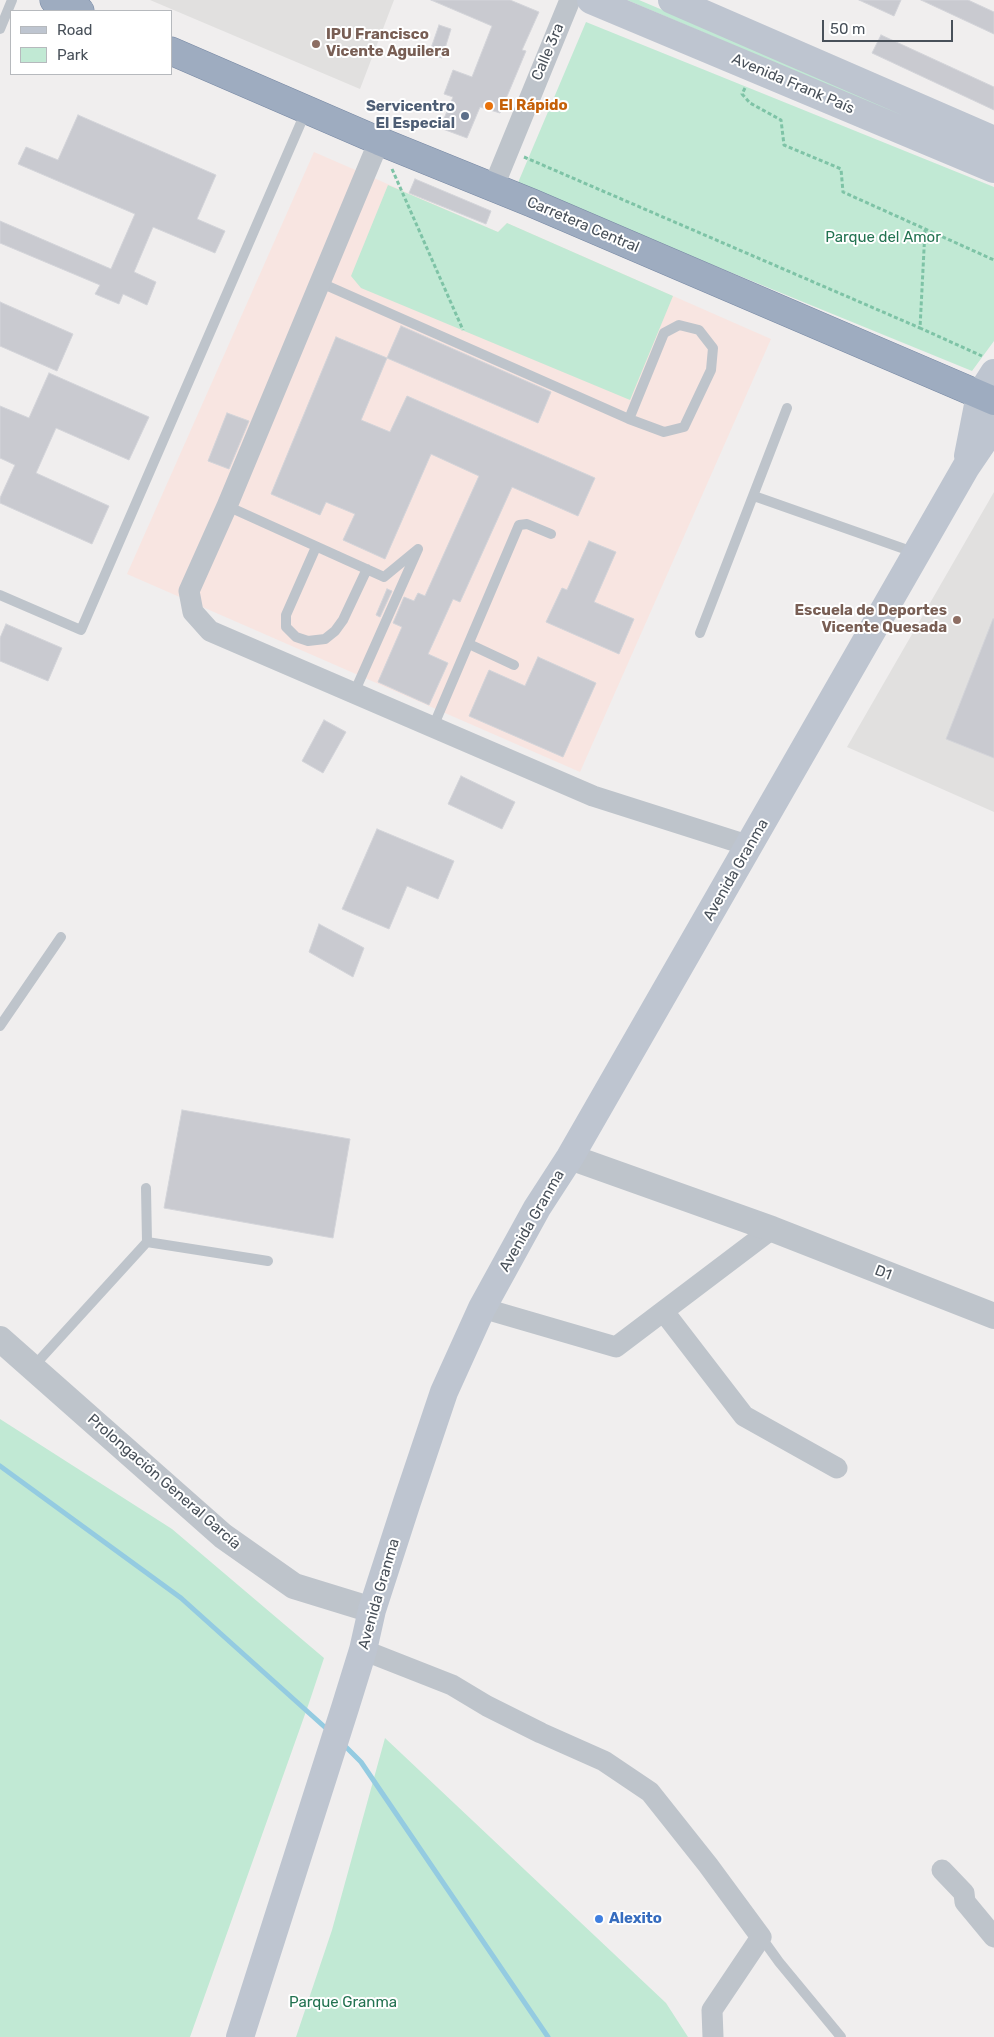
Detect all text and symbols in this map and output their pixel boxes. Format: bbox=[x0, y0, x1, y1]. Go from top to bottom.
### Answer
legend bbox=[10, 10, 172, 75]
scale bar bbox=[824, 10, 955, 42]
text: 50 m bbox=[830, 20, 865, 38]
text: Road bbox=[57, 21, 93, 39]
street label: Calle 3ra bbox=[528, 21, 568, 83]
place label: IPU Francisco Vicente Aguilera bbox=[326, 26, 450, 61]
marker: IPU Francisco Vicente Aguilera bbox=[310, 38, 322, 50]
text: Park bbox=[57, 46, 88, 64]
street label: Avenida Frank País bbox=[729, 50, 857, 118]
place label: El Rápido bbox=[499, 97, 568, 115]
place label: Servicentro El Especial bbox=[366, 98, 455, 133]
marker: El Rápido bbox=[483, 100, 495, 112]
marker: Servicentro El Especial bbox=[459, 110, 471, 122]
street label: Carretera Central bbox=[524, 193, 642, 257]
park label: Parque del Amor bbox=[825, 229, 941, 247]
place label: Escuela de Deportes Vicente Quesada bbox=[795, 602, 947, 637]
marker: Escuela de Deportes Vicente Quesada bbox=[951, 614, 963, 626]
street label: Avenida Granma bbox=[700, 816, 772, 924]
street label: Avenida Granma bbox=[496, 1167, 568, 1275]
street label: D1 bbox=[872, 1262, 894, 1284]
street label: Prolongación General García bbox=[84, 1411, 244, 1553]
street label: Avenida Granma bbox=[355, 1537, 403, 1651]
place label: Alexito bbox=[609, 1910, 662, 1928]
marker: Alexito bbox=[593, 1913, 605, 1925]
park label: Parque Granma bbox=[289, 1994, 397, 2012]

